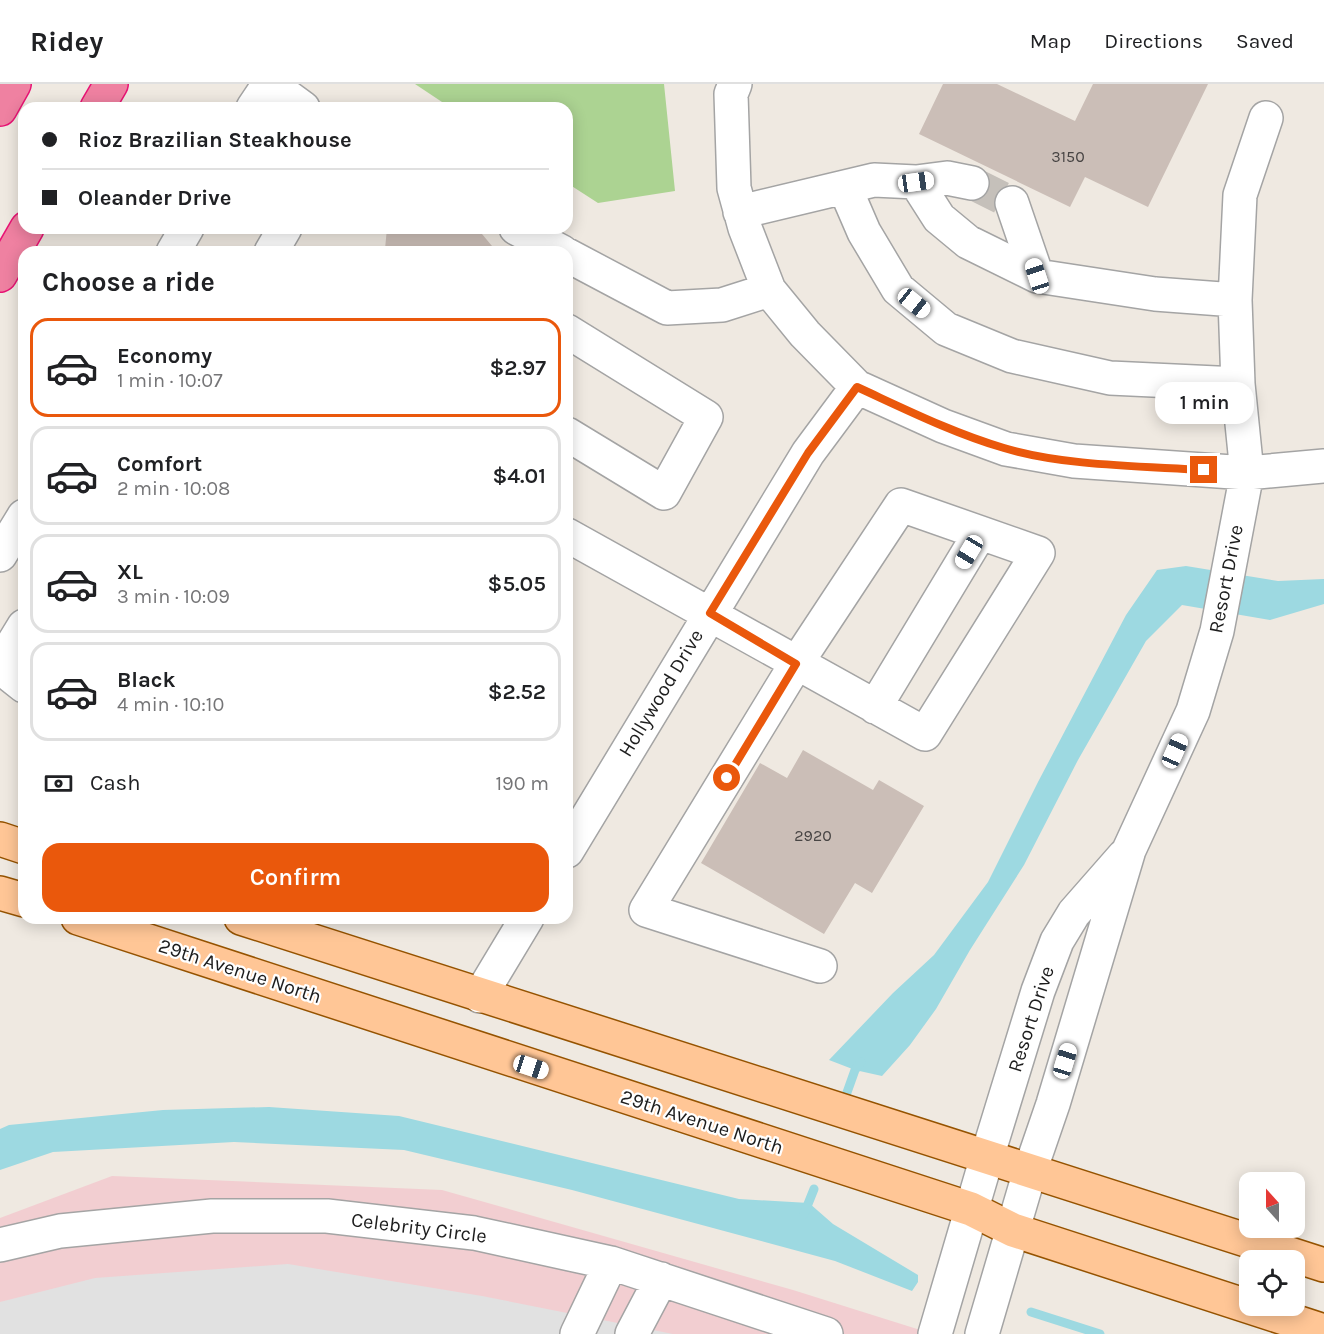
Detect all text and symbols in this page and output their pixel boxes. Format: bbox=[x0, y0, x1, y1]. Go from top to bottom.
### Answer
text: Ridey bbox=[30, 25, 103, 58]
text: Map bbox=[1030, 29, 1071, 53]
text: Directions bbox=[1104, 29, 1203, 53]
text: Saved bbox=[1236, 29, 1294, 53]
text: Rioz Brazilian Steakhouse bbox=[78, 127, 352, 153]
house number: 3150 bbox=[1051, 147, 1085, 166]
car bbox=[897, 171, 935, 193]
text: Oleander Drive bbox=[78, 185, 231, 211]
car bbox=[1023, 256, 1051, 296]
text: Choose a ride bbox=[42, 266, 215, 298]
car bbox=[894, 285, 934, 321]
icon: car bbox=[45, 341, 99, 395]
text: Economy bbox=[117, 343, 212, 369]
text: $2.97 bbox=[490, 355, 546, 381]
text: 1 min · 10:07 bbox=[117, 369, 223, 392]
callout: 1 min bbox=[1154, 383, 1254, 425]
text: 1 min bbox=[1180, 391, 1229, 414]
icon: car bbox=[45, 449, 99, 503]
text: Comfort bbox=[117, 451, 202, 477]
route end bbox=[1190, 456, 1217, 483]
text: $4.01 bbox=[492, 463, 546, 489]
text: 2 min · 10:08 bbox=[117, 477, 230, 500]
street label: Resort Drive bbox=[1204, 523, 1248, 635]
car bbox=[952, 532, 986, 572]
icon: car bbox=[45, 557, 99, 611]
text: XL bbox=[117, 559, 143, 585]
text: $5.05 bbox=[488, 571, 546, 597]
text: 3 min · 10:09 bbox=[117, 585, 230, 608]
street label: Hollywood Drive bbox=[614, 625, 708, 761]
icon: car bbox=[45, 665, 99, 719]
text: Black bbox=[117, 667, 176, 693]
text: $2.52 bbox=[488, 679, 546, 705]
text: 4 min · 10:10 bbox=[117, 693, 224, 716]
car bbox=[1159, 731, 1191, 771]
route start bbox=[713, 764, 740, 791]
icon: cash bbox=[42, 767, 75, 800]
text: Cash bbox=[90, 770, 140, 796]
text: 190 m bbox=[495, 772, 549, 795]
house number: 2920 bbox=[794, 826, 832, 845]
button: Confirm bbox=[42, 843, 549, 912]
street label: 29th Avenue North bbox=[156, 934, 324, 1008]
street label: Resort Drive bbox=[1003, 963, 1059, 1075]
car bbox=[1051, 1041, 1079, 1081]
car bbox=[511, 1053, 551, 1081]
street label: 29th Avenue North bbox=[618, 1085, 786, 1159]
north arrow bbox=[1239, 1172, 1305, 1238]
map controls bbox=[1239, 1172, 1305, 1316]
street label: Celebrity Circle bbox=[350, 1208, 488, 1248]
button: locate bbox=[1239, 1250, 1305, 1316]

